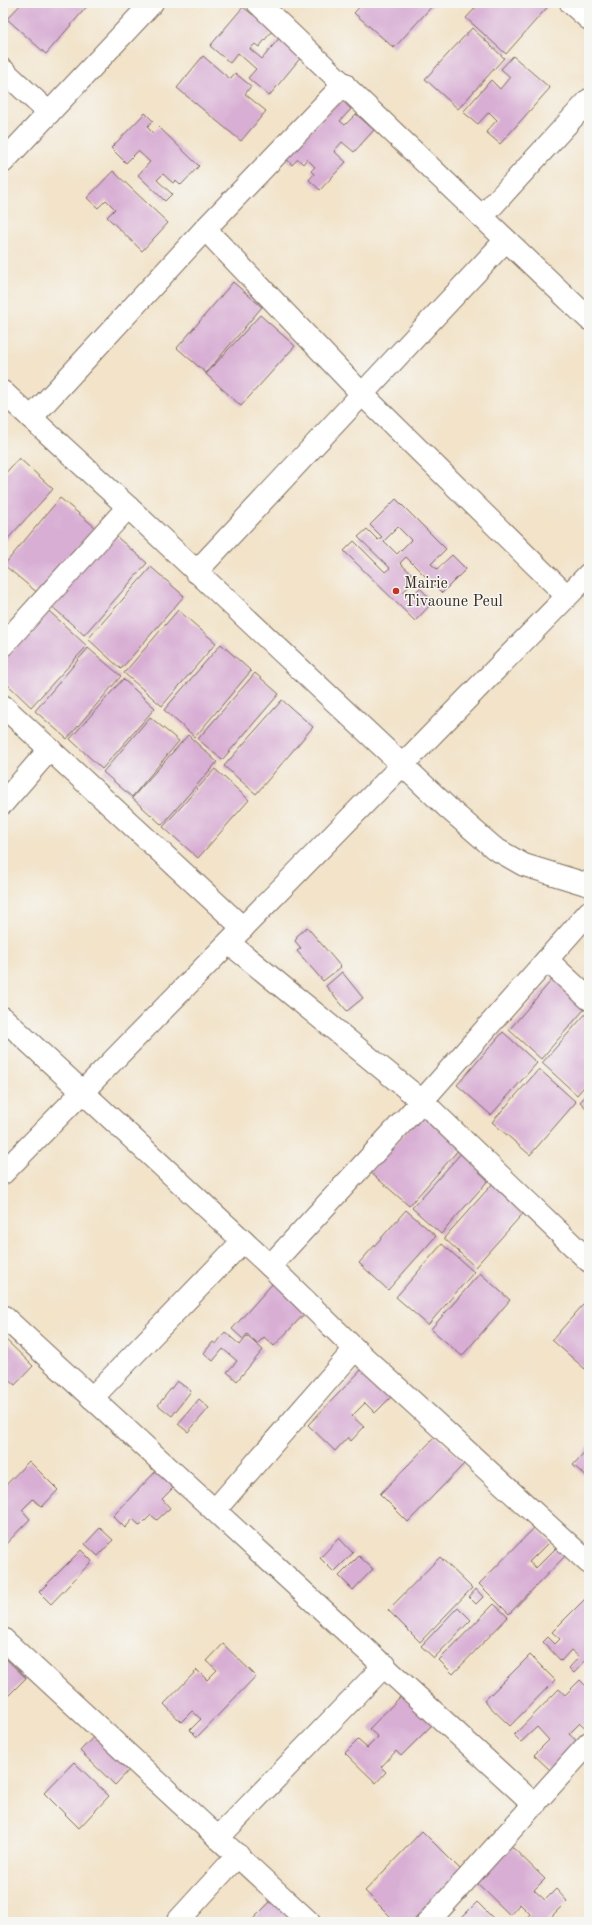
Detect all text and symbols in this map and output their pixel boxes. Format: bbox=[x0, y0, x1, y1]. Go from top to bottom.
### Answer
place label: Mairie Tivaoune Peul bbox=[404, 576, 503, 610]
marker: Mairie Tivaoune Peul bbox=[391, 586, 401, 596]

